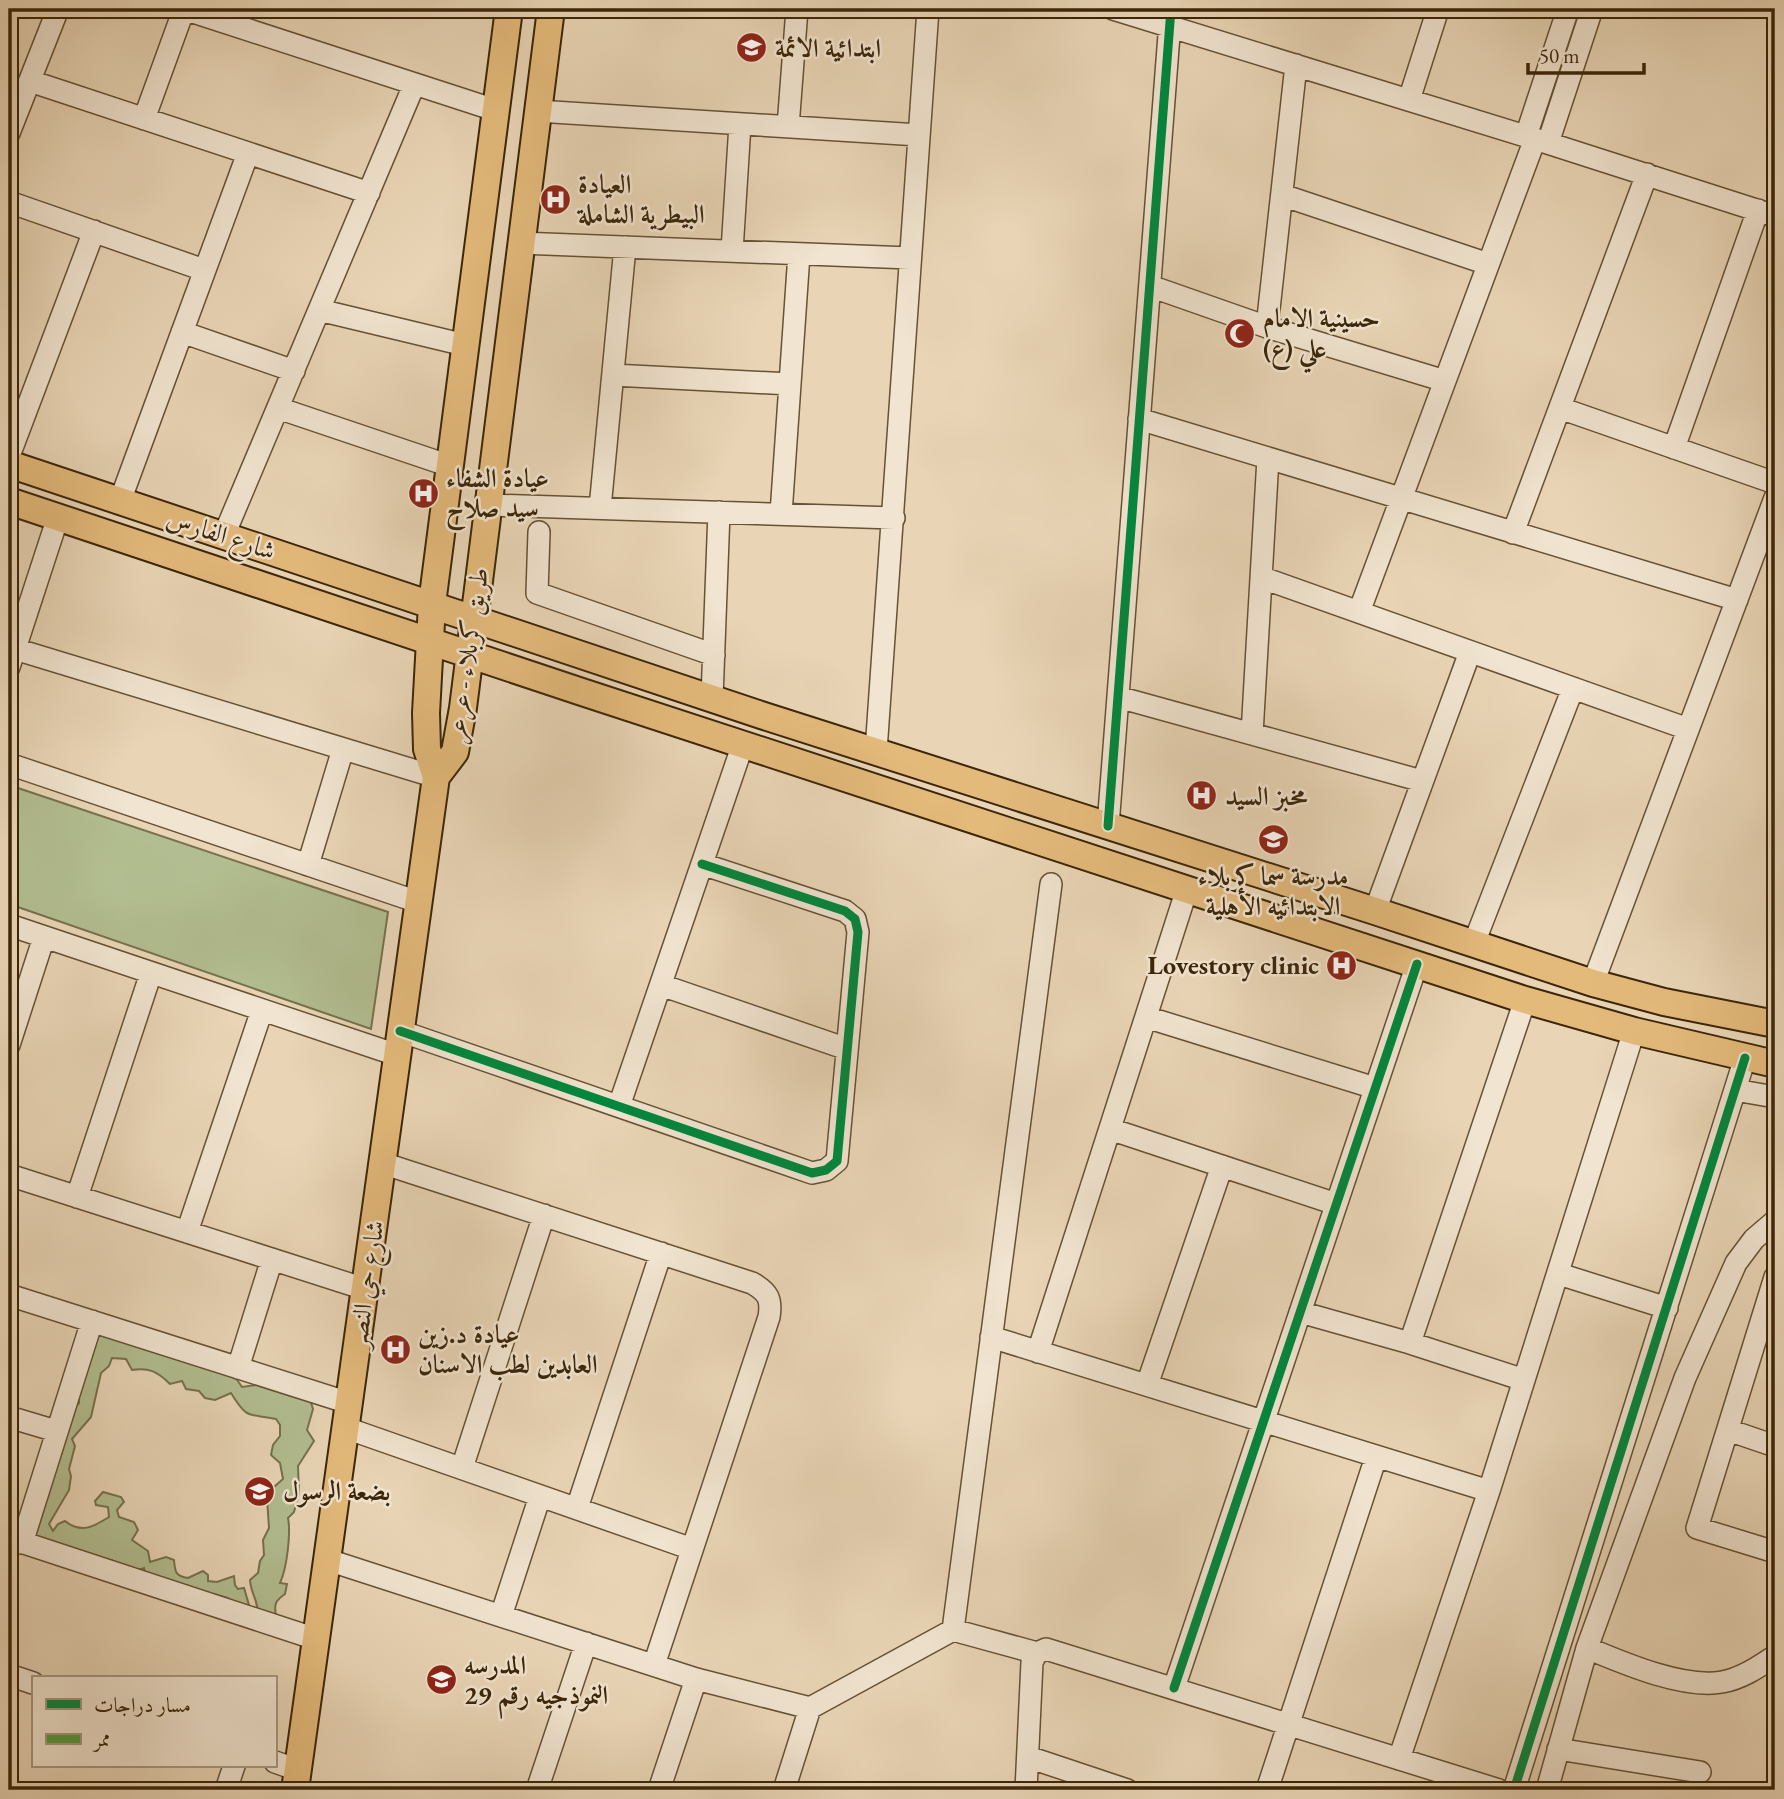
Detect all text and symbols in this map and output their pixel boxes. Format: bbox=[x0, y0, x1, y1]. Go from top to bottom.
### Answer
school or university icon: ابتدائية الائمة bbox=[735, 31, 769, 65]
place label: ابتدائية الائمة bbox=[775, 31, 881, 65]
scale bar bbox=[1528, 32, 1644, 76]
text: 50 m bbox=[1539, 42, 1580, 69]
place label: العيادة البيطرية الشاملة bbox=[576, 167, 705, 231]
hospital icon: العيادة البيطرية الشاملة bbox=[538, 182, 572, 216]
place label: حسينية الامام علي (ع) bbox=[1263, 301, 1380, 373]
mosque icon: حسينية الامام علي (ع) bbox=[1223, 316, 1257, 350]
place label: عيادة الشفاء سيد صلاح bbox=[446, 461, 549, 531]
hospital icon: عيادة الشفاء سيد صلاح bbox=[406, 476, 440, 510]
street label: شارع الفارس bbox=[161, 500, 280, 572]
street label: طريق كربلاء - عرعر bbox=[438, 565, 497, 745]
hospital icon: مخبز السيد bbox=[1185, 779, 1219, 813]
place label: مخبز السيد bbox=[1225, 779, 1308, 813]
school or university icon: مدرسة سما كربلاء الابتدائيه الأهلية bbox=[1256, 823, 1290, 857]
place label: مدرسة سما كربلاء الابتدائيه الأهلية bbox=[1198, 859, 1348, 923]
place label: Lovestory clinic bbox=[1147, 948, 1319, 982]
hospital icon: Lovestory clinic bbox=[1325, 948, 1359, 982]
street label: شارع حي النصر bbox=[340, 1218, 397, 1353]
place label: عيادة د.زين العابدين لطب الاسنان bbox=[418, 1317, 598, 1381]
hospital icon: عيادة د.زين العابدين لطب الاسنان bbox=[378, 1332, 412, 1366]
school or university icon: بضعة الرسول bbox=[243, 1474, 277, 1508]
place label: بضعة الرسول bbox=[283, 1474, 391, 1508]
place label: المدرسه النموذجيه رقم 29 bbox=[464, 1648, 608, 1719]
school or university icon: المدرسه النموذجيه رقم 29 bbox=[424, 1663, 458, 1697]
legend bbox=[32, 1676, 276, 1768]
text: مسار دراجات bbox=[94, 1691, 191, 1718]
text: ممر bbox=[92, 1725, 111, 1752]

